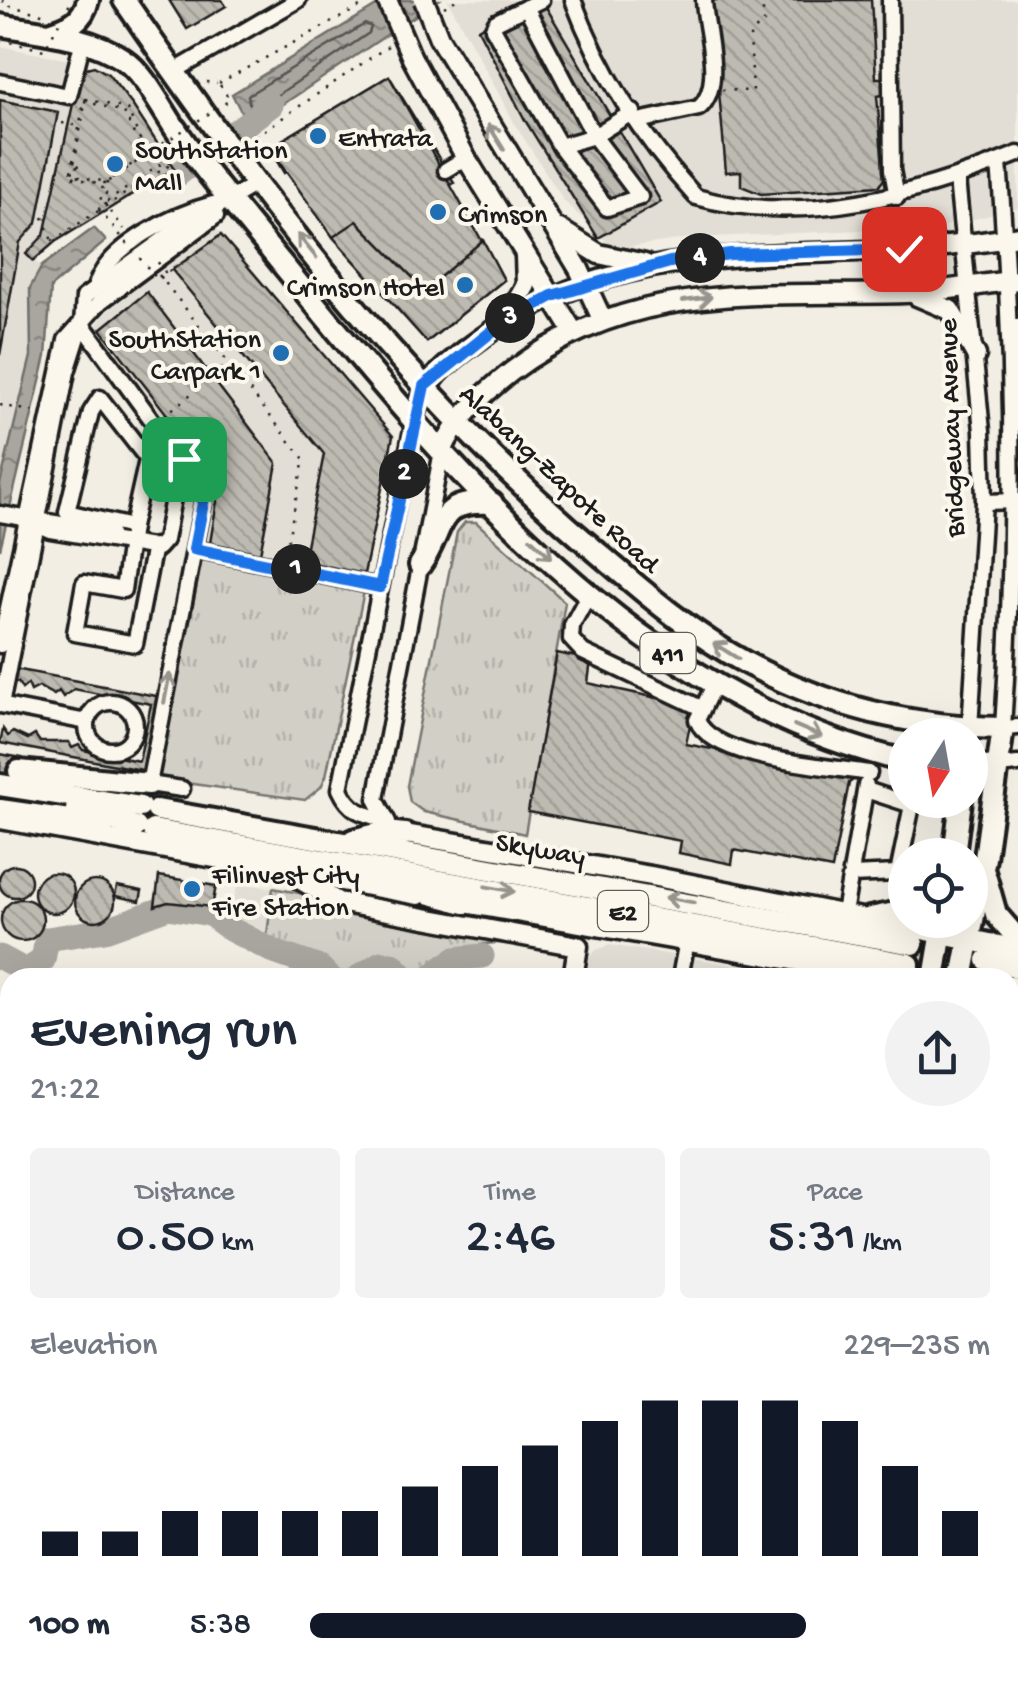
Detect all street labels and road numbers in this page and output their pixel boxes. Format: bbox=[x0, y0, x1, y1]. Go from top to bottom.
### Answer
street label: Bridgeway Avenue bbox=[933, 317, 974, 539]
street label: Alabang-Zapote Road bbox=[451, 379, 667, 584]
road number: 411 bbox=[640, 633, 696, 673]
street label: Skyway bbox=[493, 827, 588, 876]
road number: E2 bbox=[598, 891, 648, 931]

